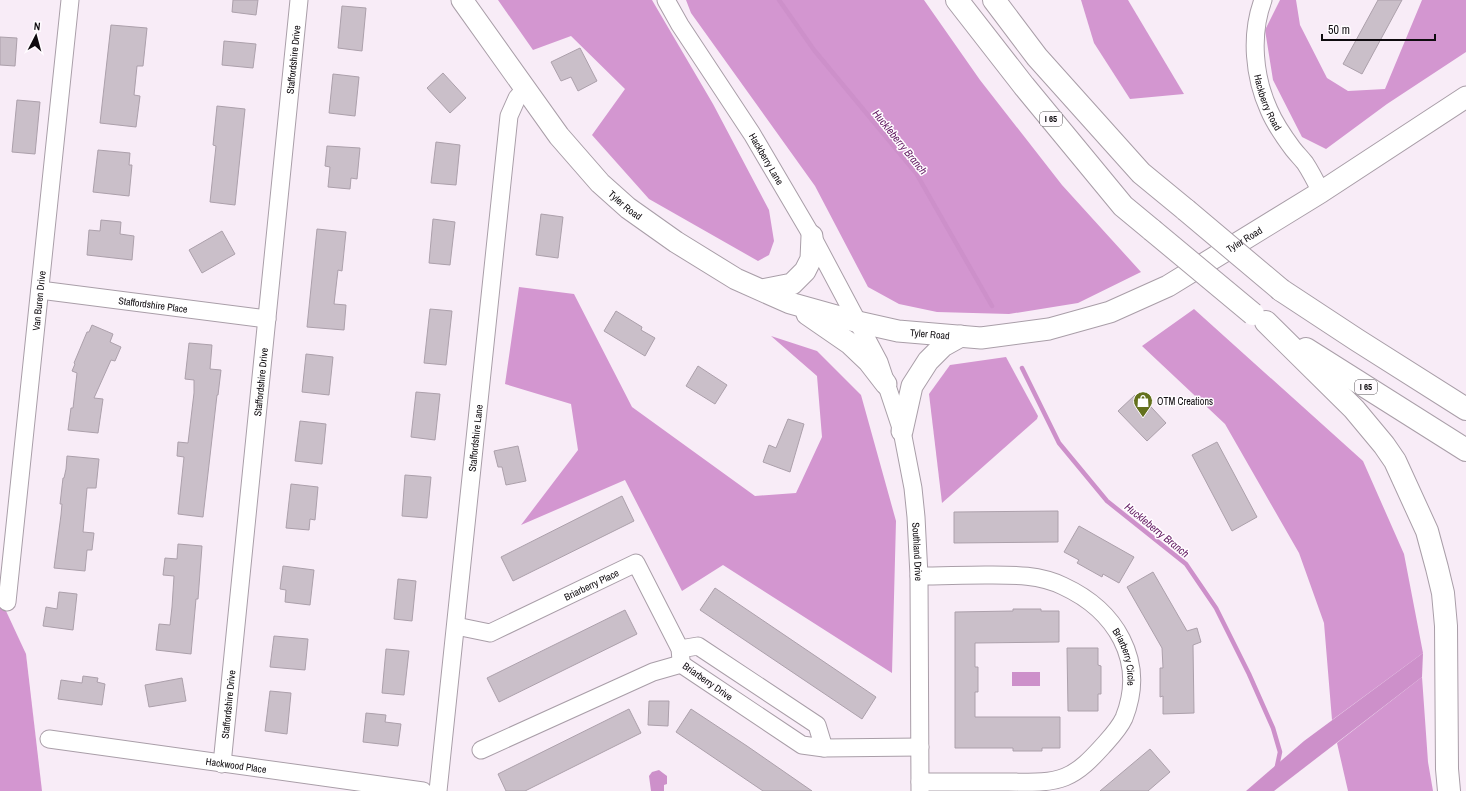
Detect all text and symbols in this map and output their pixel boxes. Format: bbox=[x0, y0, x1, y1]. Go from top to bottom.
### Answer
north arrow bbox=[16, 16, 56, 56]
scale bar bbox=[1322, 16, 1435, 42]
text: N bbox=[33, 19, 41, 33]
text: 50 m bbox=[1328, 22, 1350, 38]
street label: Staffordshire Drive bbox=[284, 24, 303, 94]
street label: Hackberry Road bbox=[1251, 73, 1284, 133]
water label: Huckleberry Branch bbox=[870, 107, 930, 177]
road number: I 65 bbox=[1040, 112, 1062, 126]
street label: Hackberry Lane bbox=[746, 131, 787, 188]
street label: Tyler Road bbox=[606, 188, 644, 223]
street label: Tyler Road bbox=[1224, 224, 1265, 256]
street label: Van Buren Drive bbox=[29, 270, 49, 331]
street label: Staffordshire Place bbox=[118, 294, 189, 316]
street label: Tyler Road bbox=[910, 326, 950, 342]
street label: Staffordshire Drive bbox=[251, 347, 271, 417]
road number: I 65 bbox=[1355, 380, 1377, 394]
shop icon: OTM Creations bbox=[1132, 390, 1154, 418]
place label: OTM Creations bbox=[1157, 395, 1213, 408]
street label: Staffordshire Lane bbox=[466, 403, 486, 472]
water label: Huckleberry Branch bbox=[1122, 500, 1192, 560]
street label: Southland Drive bbox=[909, 522, 925, 582]
street label: Briarberry Place bbox=[562, 566, 621, 604]
street label: Briarberry Circle bbox=[1110, 625, 1138, 686]
street label: Briarberry Drive bbox=[680, 659, 736, 704]
street label: Staffordshire Drive bbox=[219, 669, 238, 739]
street label: Hackwood Place bbox=[205, 755, 268, 776]

